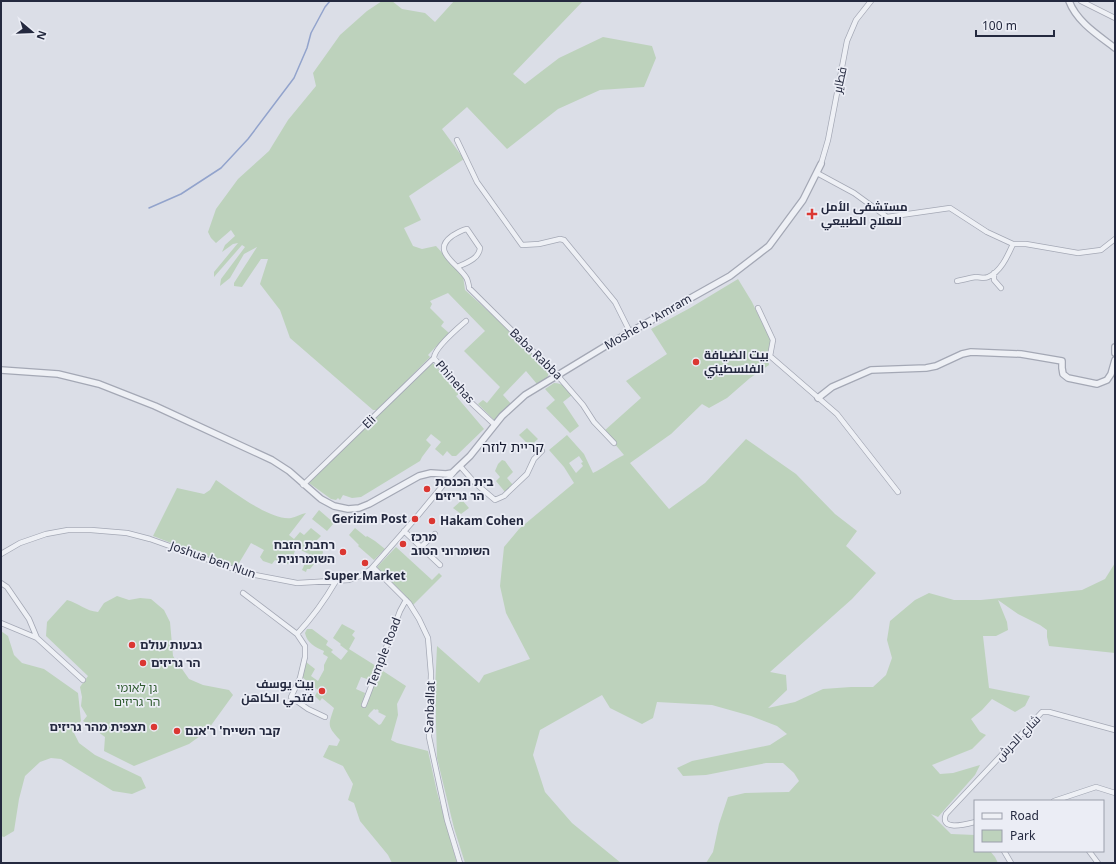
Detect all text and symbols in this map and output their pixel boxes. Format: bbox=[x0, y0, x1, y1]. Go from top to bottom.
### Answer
north arrow bbox=[12, 12, 52, 52]
scale bar bbox=[976, 12, 1054, 38]
text: 100 m bbox=[982, 17, 1017, 34]
text: N bbox=[33, 29, 50, 42]
street label: فطاير bbox=[828, 65, 851, 96]
place label: مستشفى الأمل للعلاج الطبيعي bbox=[821, 198, 908, 231]
marker: مستشفى الأمل للعلاج الطبيعي bbox=[806, 208, 818, 220]
street label: Moshe b. 'Amram bbox=[601, 290, 695, 354]
street label: Baba Rabba bbox=[506, 324, 567, 383]
place label: بيت الضيافة الفلسطيني bbox=[704, 346, 769, 379]
street label: Phinehas bbox=[432, 357, 479, 407]
marker: بيت الضيافة الفلسطيني bbox=[691, 357, 701, 367]
street label: Eli bbox=[358, 411, 379, 432]
district label: קריית לוזה bbox=[482, 437, 544, 456]
place label: בית הכנסת הר גריזים bbox=[435, 473, 494, 504]
marker: בית הכנסת הר גריזים bbox=[422, 484, 432, 494]
place label: Gerizim Post bbox=[332, 510, 407, 527]
place label: Hakam Cohen bbox=[440, 512, 524, 529]
marker: Gerizim Post bbox=[410, 514, 420, 524]
marker: Hakam Cohen bbox=[427, 516, 437, 526]
place label: מרכז השומרוני הטוב bbox=[411, 528, 490, 559]
place label: רחבת הזבח השומרונית bbox=[274, 536, 335, 567]
street label: Joshua ben Nun bbox=[167, 537, 258, 582]
marker: מרכז השומרוני הטוב bbox=[398, 539, 408, 549]
marker: רחבת הזבח השומרונית bbox=[338, 547, 348, 557]
marker: Super Market bbox=[360, 558, 370, 568]
place label: Super Market bbox=[324, 567, 406, 584]
street label: Temple Road bbox=[363, 615, 405, 689]
place label: גבעות עולם bbox=[140, 636, 202, 653]
marker: גבעות עולם bbox=[127, 640, 137, 650]
place label: הר גריזים bbox=[151, 654, 201, 671]
marker: הר גריזים bbox=[138, 658, 148, 668]
place label: بيت يوسف فتحي الكاهن bbox=[241, 675, 314, 708]
park label: גן לאומי הר גריזים bbox=[114, 679, 160, 710]
street label: Sanballat bbox=[420, 680, 439, 733]
marker: بيت يوسف فتحي الكاهن bbox=[317, 686, 327, 696]
street label: شارع الحرش bbox=[991, 711, 1044, 765]
place label: תצפית מהר גריזים bbox=[50, 718, 146, 735]
marker: תצפית מהר גריזים bbox=[149, 722, 159, 732]
place label: קבר השייח' ר'אנם bbox=[185, 722, 280, 739]
marker: קבר השייח' ר'אנם bbox=[172, 726, 182, 736]
legend bbox=[974, 800, 1104, 852]
text: Road bbox=[1010, 807, 1039, 824]
text: Park bbox=[1010, 827, 1036, 844]

